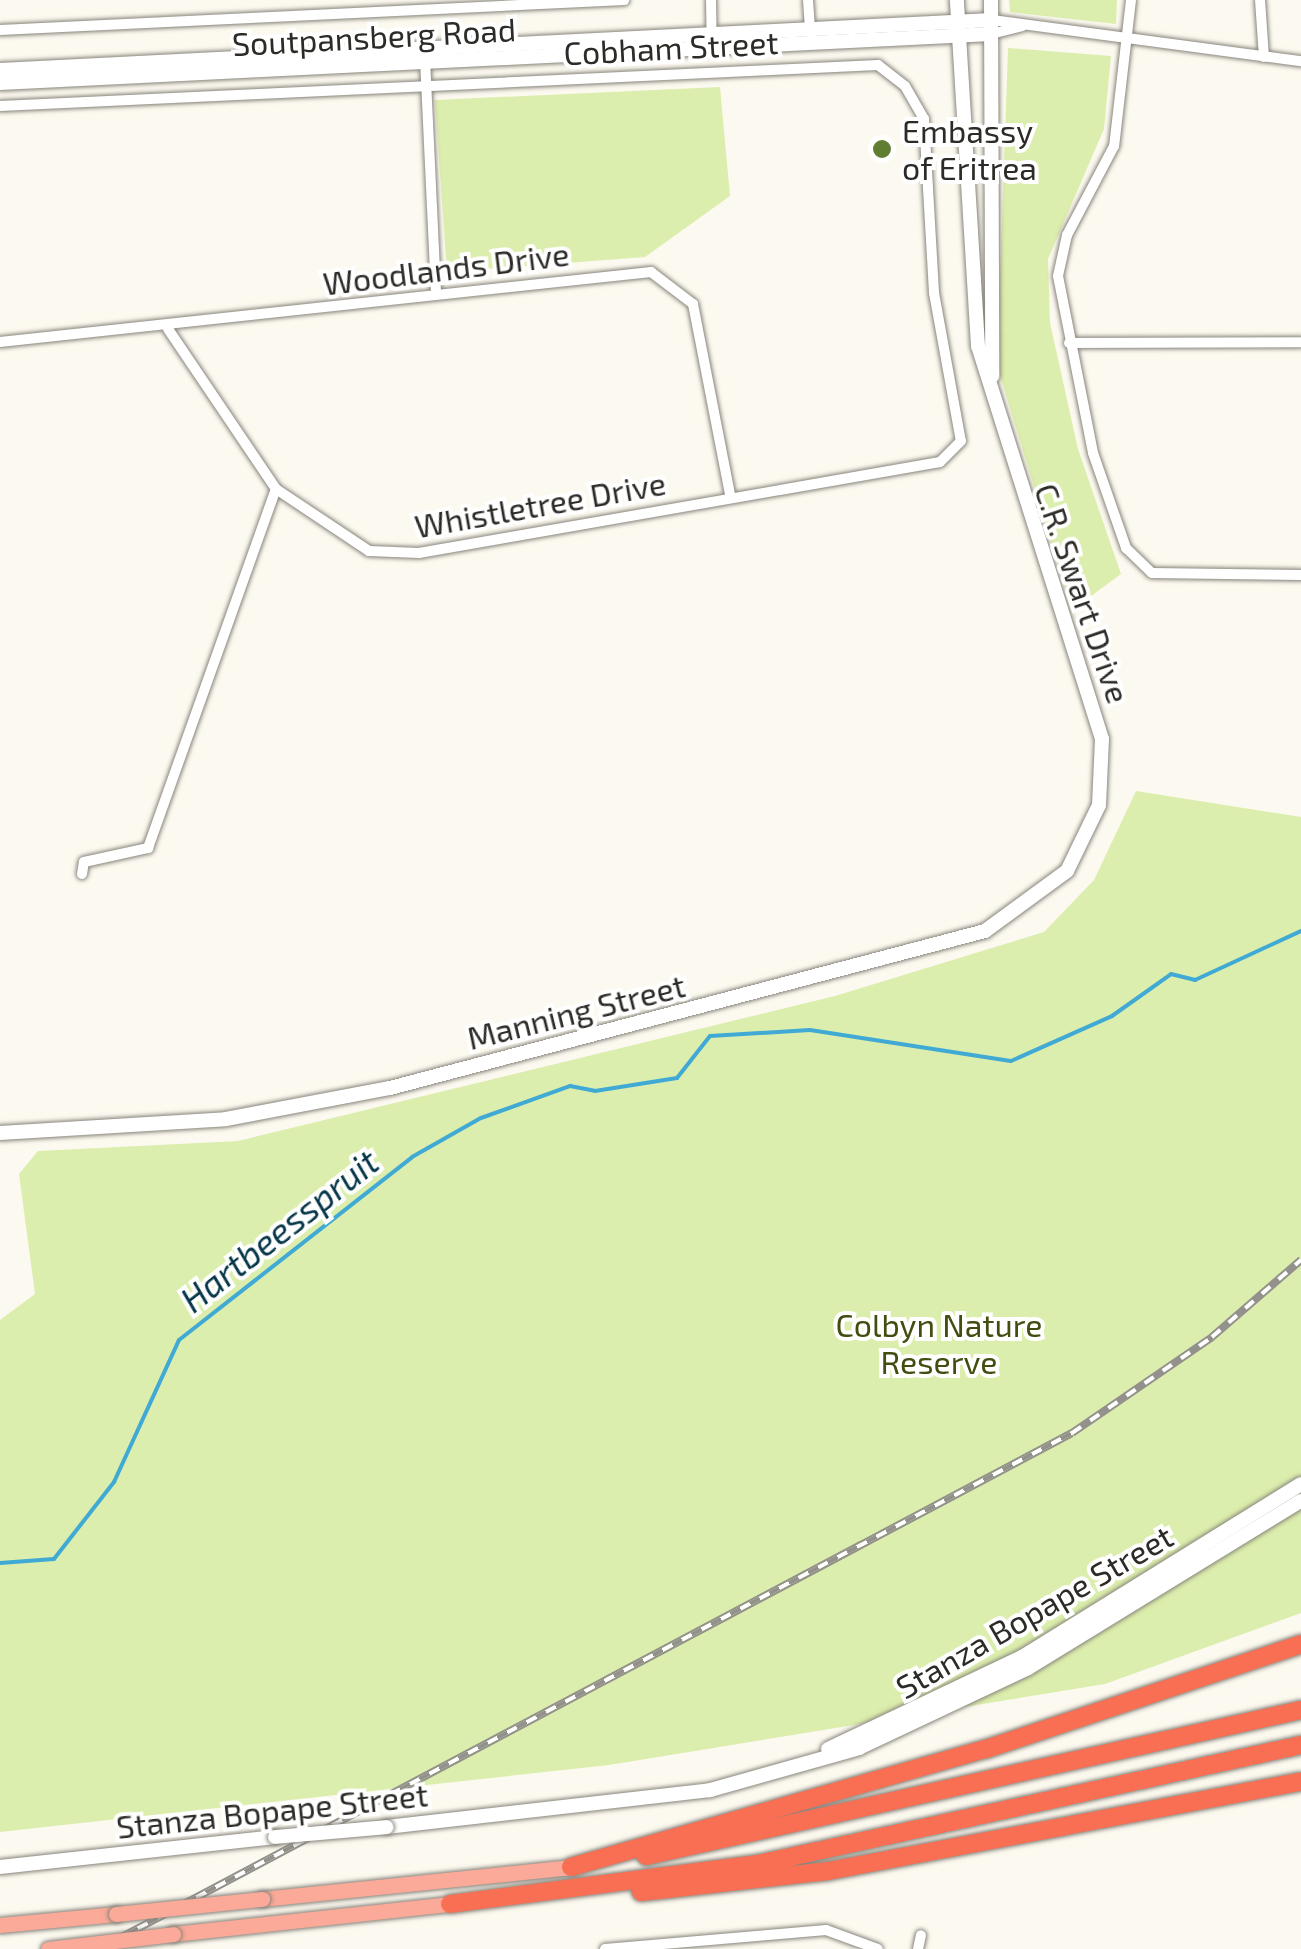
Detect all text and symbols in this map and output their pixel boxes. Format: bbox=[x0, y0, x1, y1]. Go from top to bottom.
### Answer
street label: Soutpansberg Road bbox=[231, 9, 517, 63]
street label: Cobham Street bbox=[563, 22, 779, 72]
place label: Embassy of Eritrea bbox=[902, 112, 1037, 187]
marker: Embassy of Eritrea bbox=[871, 138, 893, 160]
street label: Woodlands Drive bbox=[321, 234, 571, 302]
street label: Whistletree Drive bbox=[412, 463, 668, 545]
street label: C.R. Swart Drive bbox=[1027, 478, 1139, 708]
street label: Manning Street bbox=[463, 965, 689, 1057]
water label: Hartbeesspruit bbox=[172, 1140, 386, 1320]
park label: Colbyn Nature Reserve bbox=[836, 1306, 1042, 1381]
street label: Stanza Bopape Street bbox=[889, 1516, 1179, 1706]
street label: Stanza Bopape Street bbox=[114, 1775, 430, 1845]

